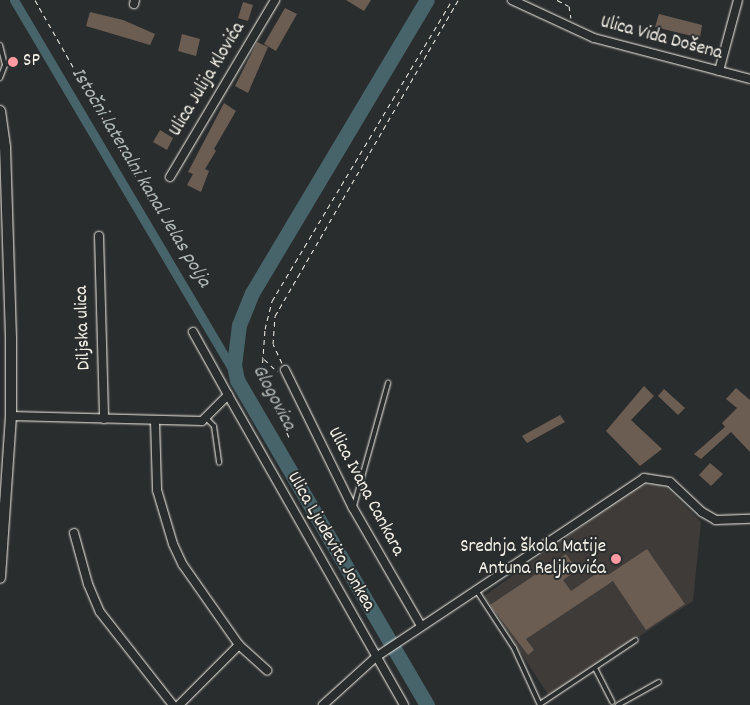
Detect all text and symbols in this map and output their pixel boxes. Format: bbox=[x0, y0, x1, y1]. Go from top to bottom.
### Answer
street label: Ulica Vida Došena bbox=[598, 12, 724, 66]
street label: Ulica Julija Klovića bbox=[165, 19, 251, 141]
place label: SP bbox=[23, 51, 40, 73]
marker: SP bbox=[7, 56, 19, 68]
water label: Istočni lateralni kanal Jelas polja bbox=[65, 64, 215, 292]
street label: Diljska ulica bbox=[71, 285, 97, 371]
water label: Glogovica bbox=[246, 361, 300, 435]
street label: Ulica Ivana Cankara bbox=[321, 424, 409, 560]
street label: Ulica Ljudevita Jonkea bbox=[281, 468, 379, 616]
place label: Srednja škola Matije Antuna Reljkovića bbox=[460, 537, 606, 581]
marker: Srednja škola Matije Antuna Reljkovića bbox=[610, 553, 622, 565]

